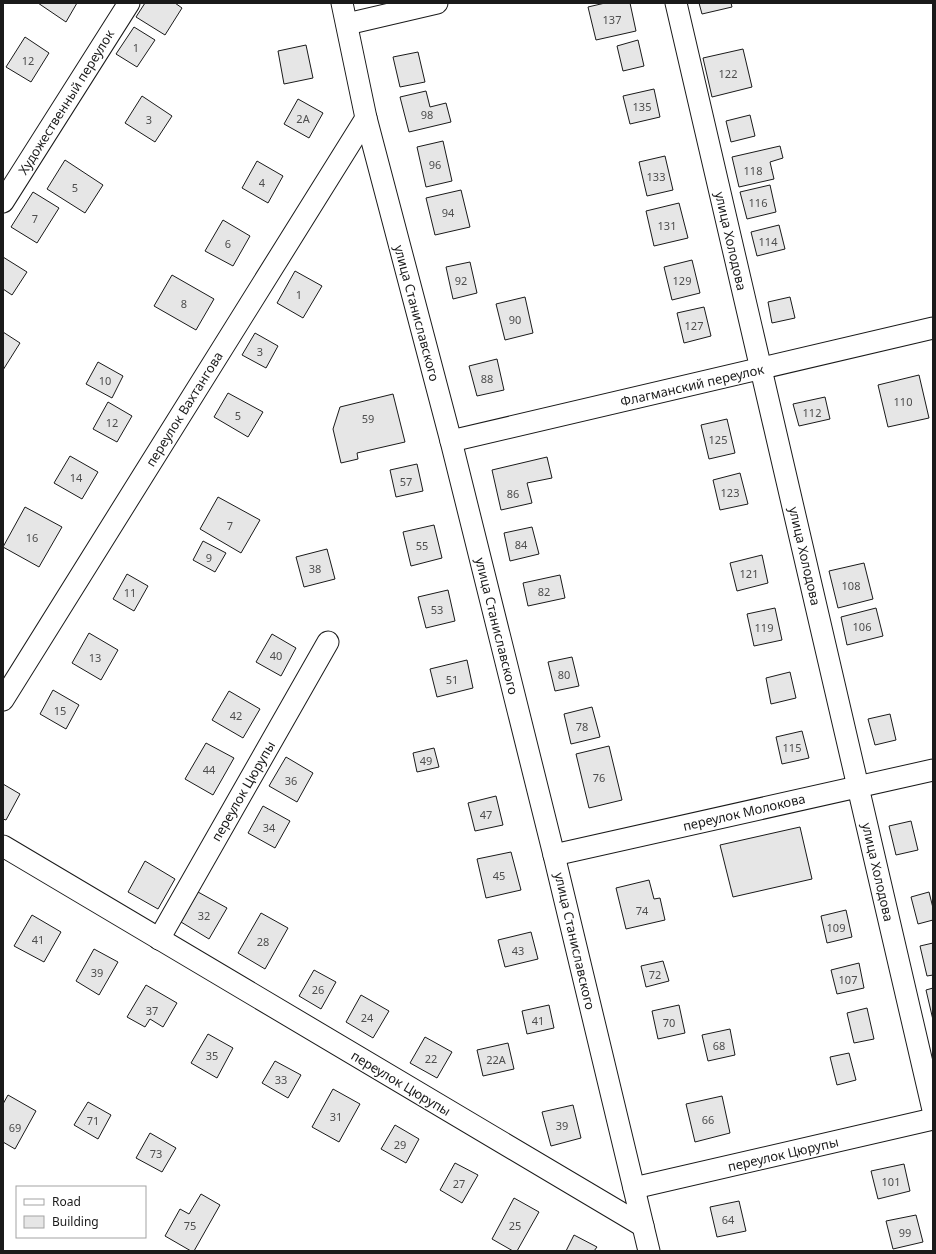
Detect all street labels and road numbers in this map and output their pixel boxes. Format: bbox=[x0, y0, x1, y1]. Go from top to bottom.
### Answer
street label: Художественный переулок bbox=[14, 26, 118, 178]
street label: улица Холодова bbox=[711, 190, 751, 292]
street label: улица Станиславского bbox=[390, 243, 444, 383]
street label: переулок Вахтангова bbox=[141, 348, 227, 470]
street label: Флагманский переулок bbox=[618, 360, 766, 410]
street label: улица Холодова bbox=[785, 505, 825, 607]
street label: улица Станиславского bbox=[471, 556, 523, 697]
street label: переулок Цюрупы bbox=[207, 737, 279, 845]
street label: переулок Молокова bbox=[681, 789, 807, 835]
street label: улица Холодова bbox=[858, 821, 898, 923]
street label: улица Станиславского bbox=[550, 871, 600, 1012]
street label: переулок Цюрупы bbox=[348, 1046, 454, 1120]
street label: переулок Цюрупы bbox=[726, 1132, 840, 1176]

